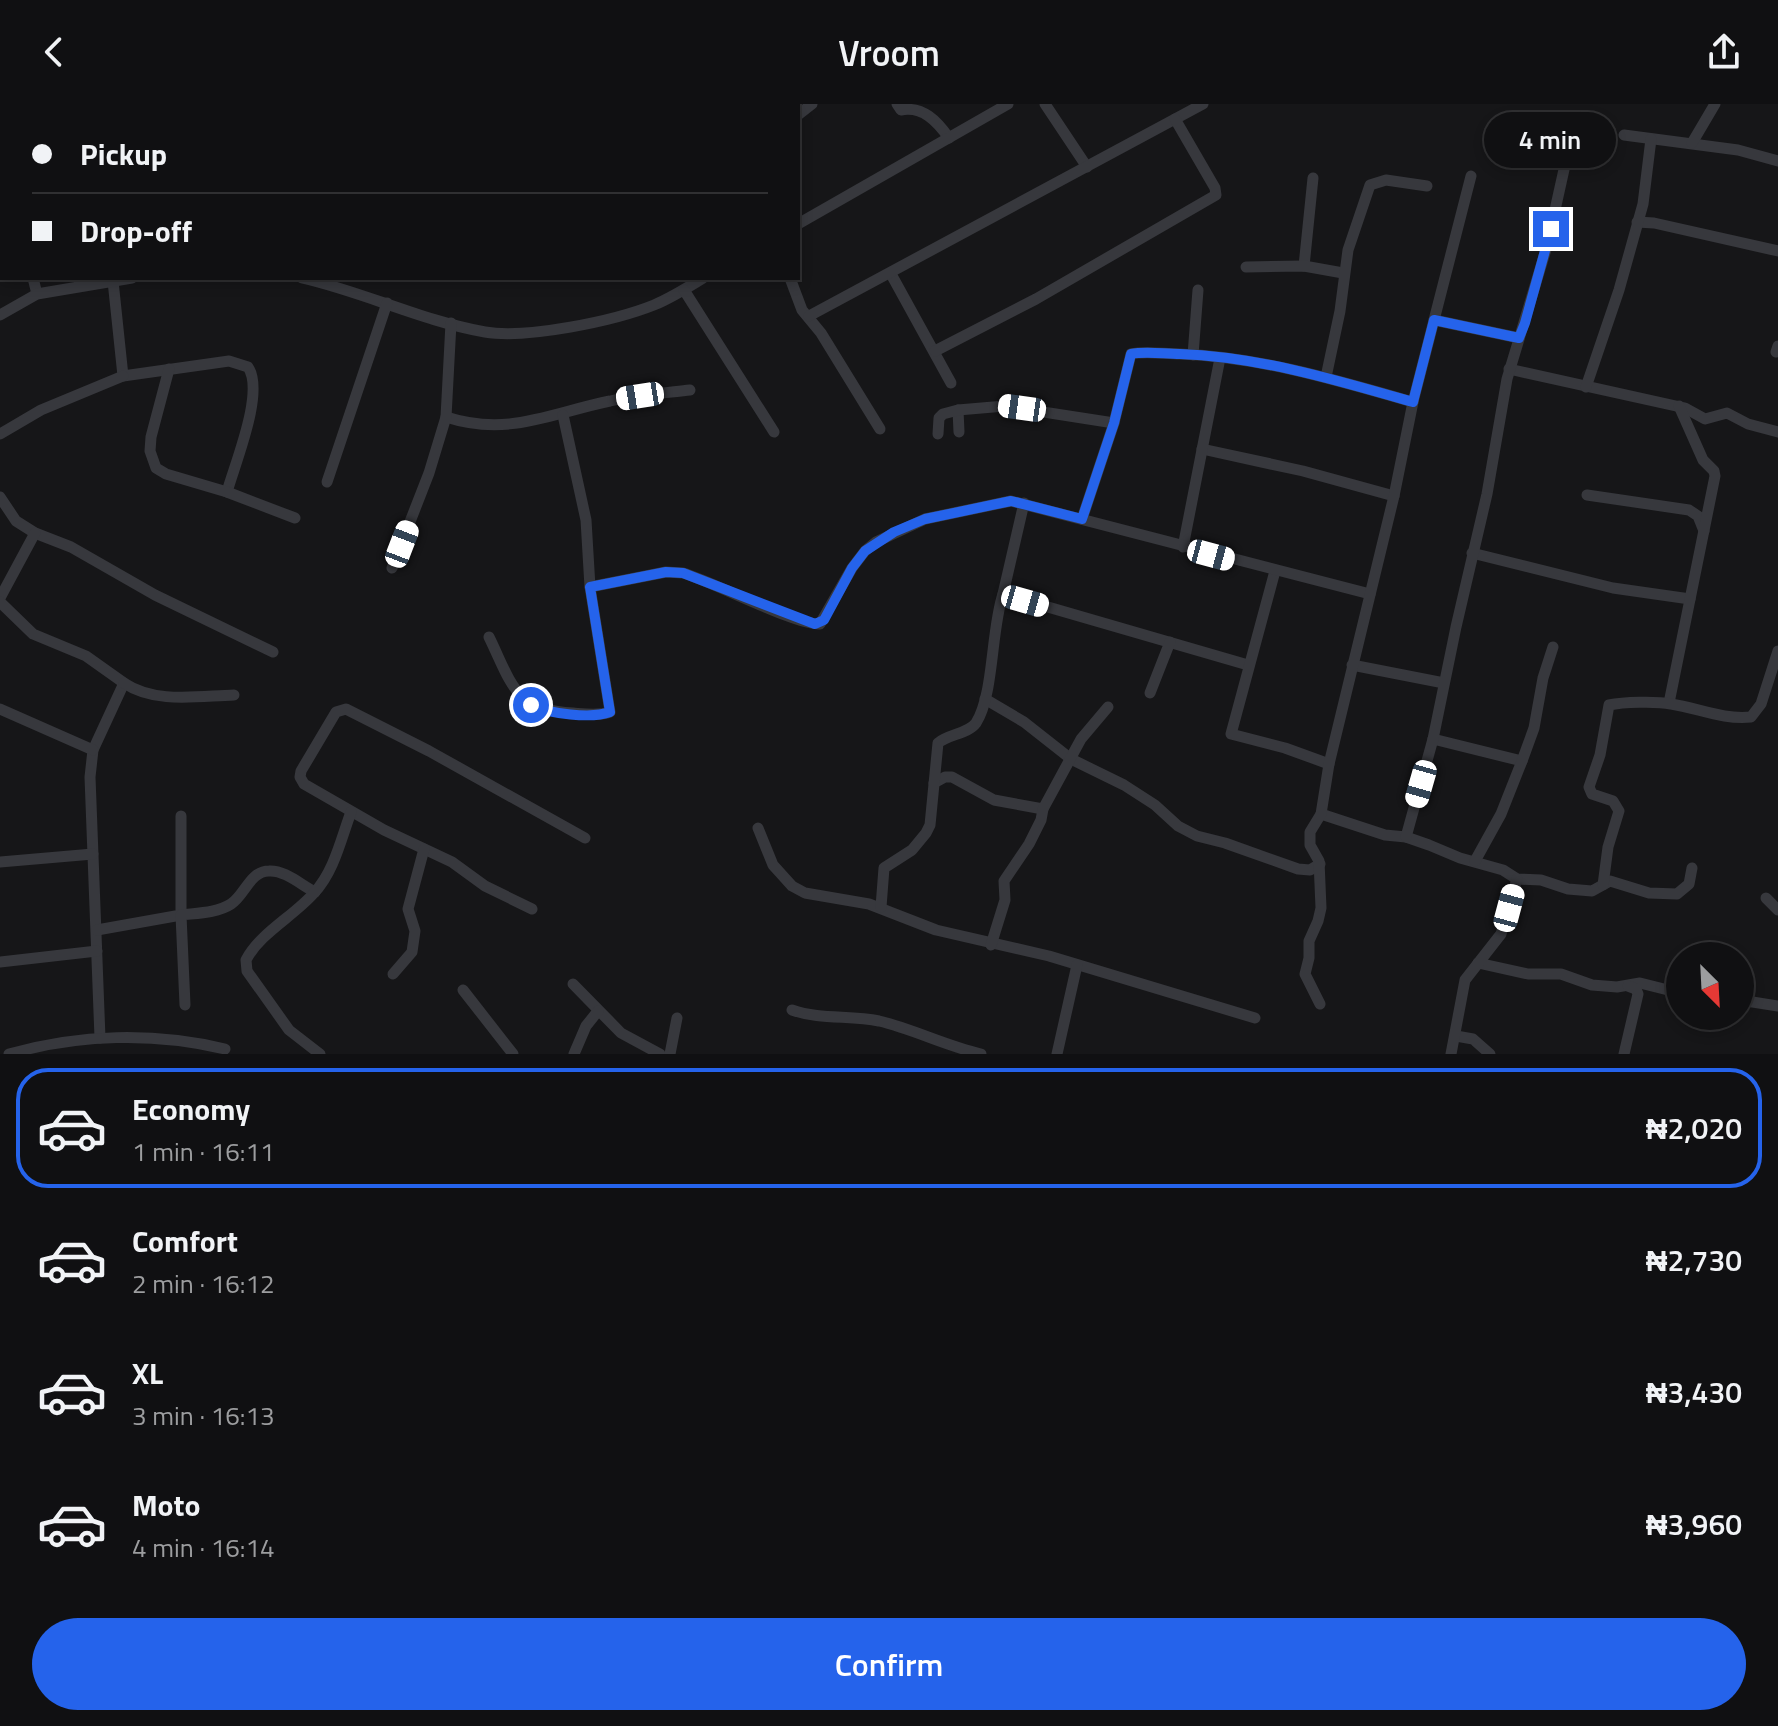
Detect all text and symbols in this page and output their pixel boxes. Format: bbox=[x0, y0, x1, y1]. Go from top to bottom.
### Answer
text: Vroom bbox=[838, 25, 940, 80]
icon: back bbox=[32, 30, 76, 74]
icon: share bbox=[1702, 30, 1746, 74]
callout: 4 min bbox=[1485, 113, 1617, 169]
text: 4 min bbox=[1519, 120, 1581, 159]
text: Pickup bbox=[80, 131, 167, 177]
text: Drop-off bbox=[80, 208, 192, 254]
route end bbox=[1533, 211, 1569, 247]
car bbox=[614, 380, 666, 412]
car bbox=[997, 393, 1047, 423]
car bbox=[382, 517, 422, 571]
car bbox=[1185, 537, 1237, 573]
car bbox=[999, 583, 1051, 619]
route start bbox=[513, 687, 549, 723]
car bbox=[1403, 758, 1439, 810]
car bbox=[1491, 882, 1527, 934]
north arrow bbox=[1666, 942, 1754, 1030]
map controls bbox=[1666, 942, 1754, 1030]
text: Economy bbox=[132, 1086, 250, 1132]
icon: car bbox=[36, 1092, 108, 1164]
text: ₦2,020 bbox=[1646, 1105, 1742, 1151]
text: 1 min · 16:11 bbox=[132, 1132, 275, 1171]
text: Comfort bbox=[132, 1218, 238, 1264]
icon: car bbox=[36, 1224, 108, 1296]
text: ₦2,730 bbox=[1646, 1237, 1742, 1283]
text: 2 min · 16:12 bbox=[132, 1264, 275, 1303]
text: XL bbox=[132, 1350, 163, 1396]
icon: car bbox=[36, 1356, 108, 1428]
text: ₦3,430 bbox=[1646, 1369, 1742, 1415]
text: 3 min · 16:13 bbox=[132, 1396, 275, 1435]
text: Moto bbox=[132, 1482, 200, 1528]
icon: car bbox=[36, 1488, 108, 1560]
text: ₦3,960 bbox=[1646, 1501, 1742, 1547]
text: 4 min · 16:14 bbox=[132, 1528, 275, 1567]
button: Confirm bbox=[32, 1618, 1746, 1710]

